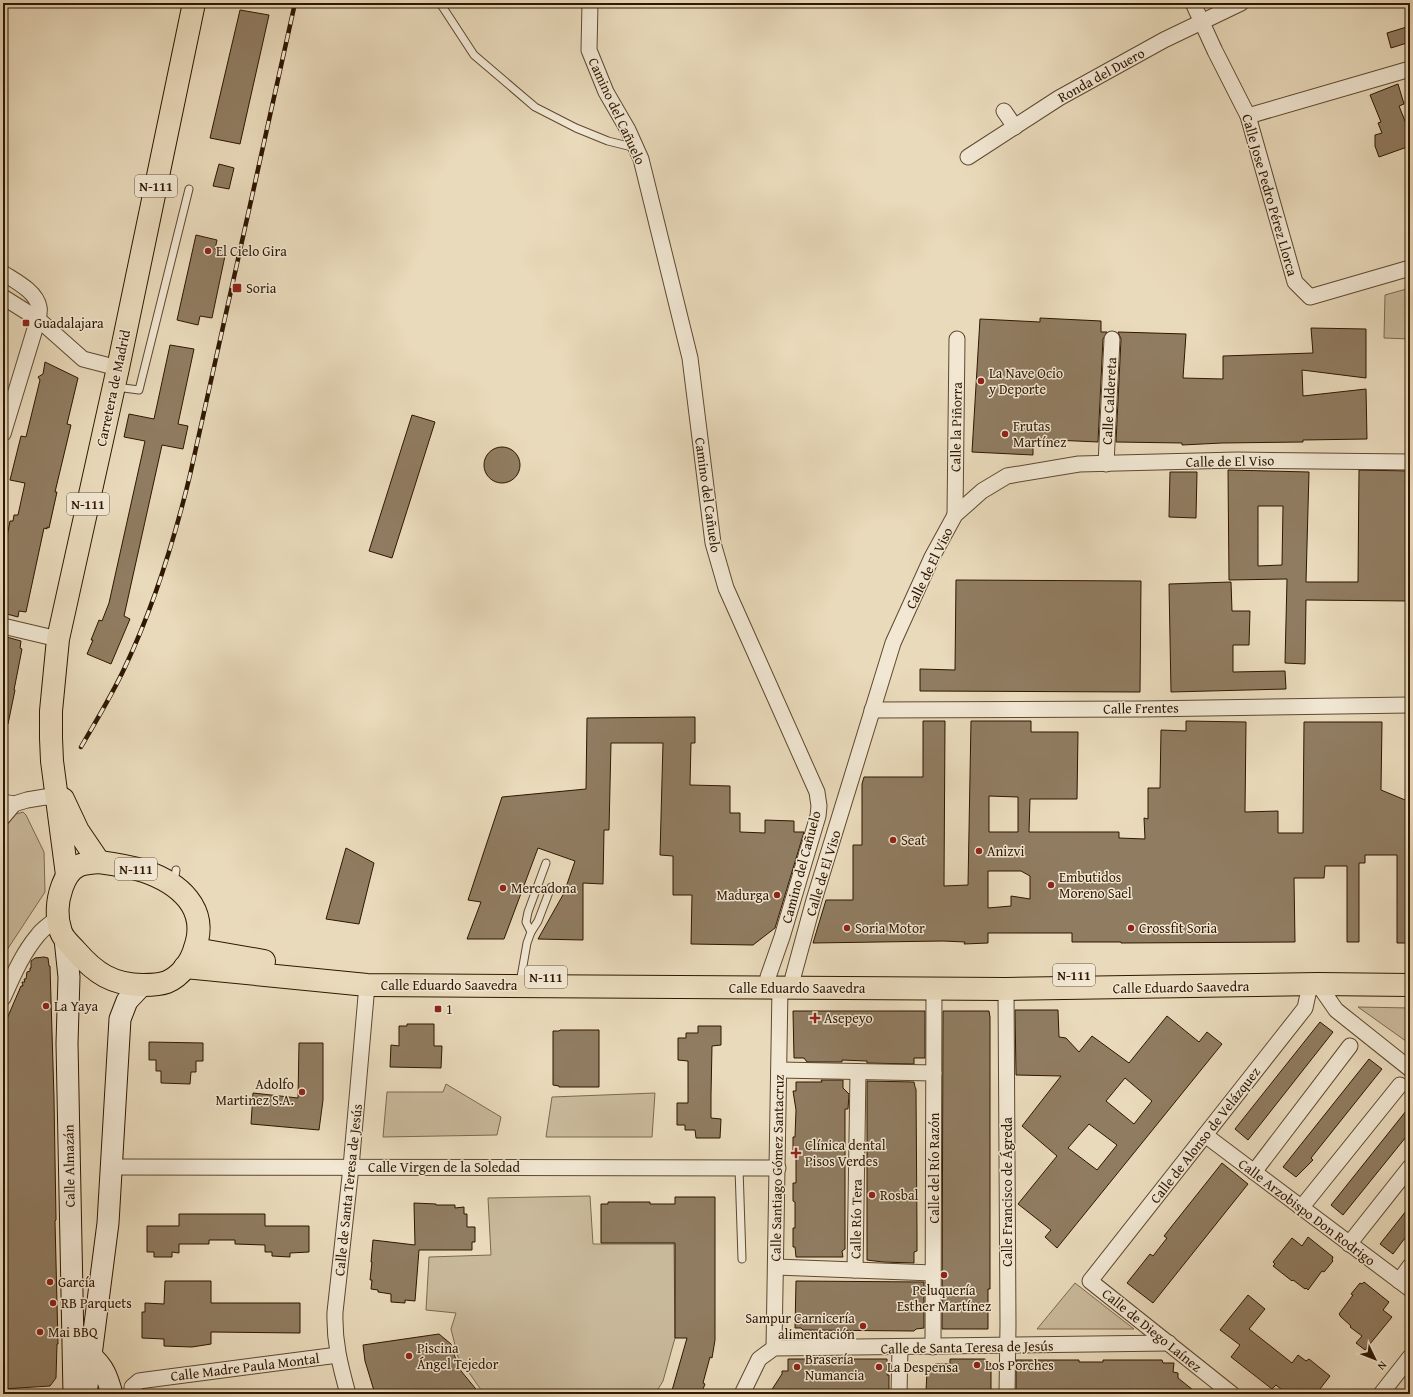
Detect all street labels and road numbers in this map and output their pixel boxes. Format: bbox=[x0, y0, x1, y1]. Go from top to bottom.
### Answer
street label: Ronda del Duero bbox=[1054, 43, 1148, 107]
street label: Camino del Cañuelo bbox=[583, 54, 651, 168]
street label: Calle Jose Pedro Pérez Llorca bbox=[1237, 112, 1303, 279]
road number: N-111 bbox=[135, 175, 177, 197]
street label: Carretera de Madrid bbox=[91, 327, 135, 448]
street label: Calle Caldereta bbox=[1097, 356, 1121, 445]
street label: Calle la Piñorra bbox=[945, 382, 967, 472]
street label: Camino del Cañuelo bbox=[690, 436, 726, 554]
street label: Calle de El Viso bbox=[1185, 450, 1275, 472]
road number: N-111 bbox=[67, 493, 109, 515]
street label: Calle de El Viso bbox=[901, 524, 957, 612]
street label: Calle Frentes bbox=[1103, 697, 1179, 719]
street label: Camino del Cañuelo bbox=[776, 808, 826, 926]
street label: Calle de El Viso bbox=[800, 828, 846, 918]
road number: N-111 bbox=[115, 858, 157, 880]
road number: N-111 bbox=[1053, 964, 1095, 986]
road number: N-111 bbox=[525, 966, 567, 988]
street label: Calle Eduardo Saavedra bbox=[381, 975, 518, 995]
street label: Calle Eduardo Saavedra bbox=[1113, 976, 1250, 998]
street label: Calle Eduardo Saavedra bbox=[729, 978, 866, 998]
street label: Calle de Alonso de Velázquez bbox=[1145, 1062, 1265, 1208]
street label: Calle Santiago Gómez Santacruz bbox=[765, 1074, 789, 1262]
street label: Calle de Santa Teresa de Jesús bbox=[329, 1103, 367, 1277]
street label: Calle del Río Razón bbox=[924, 1112, 944, 1223]
street label: Calle Francisco de Ágreda bbox=[997, 1117, 1017, 1267]
street label: Calle Almazán bbox=[58, 1124, 80, 1208]
street label: Calle Arzobispo Don Rodrigo bbox=[1234, 1154, 1380, 1270]
street label: Calle Virgen de la Soledad bbox=[368, 1157, 520, 1177]
street label: Calle Río Tera bbox=[845, 1178, 867, 1259]
street label: Calle de Diego Laínez bbox=[1098, 1284, 1206, 1376]
street label: Calle de Santa Teresa de Jesús bbox=[880, 1335, 1054, 1359]
street label: Calle Madre Paula Montal bbox=[169, 1348, 321, 1386]

